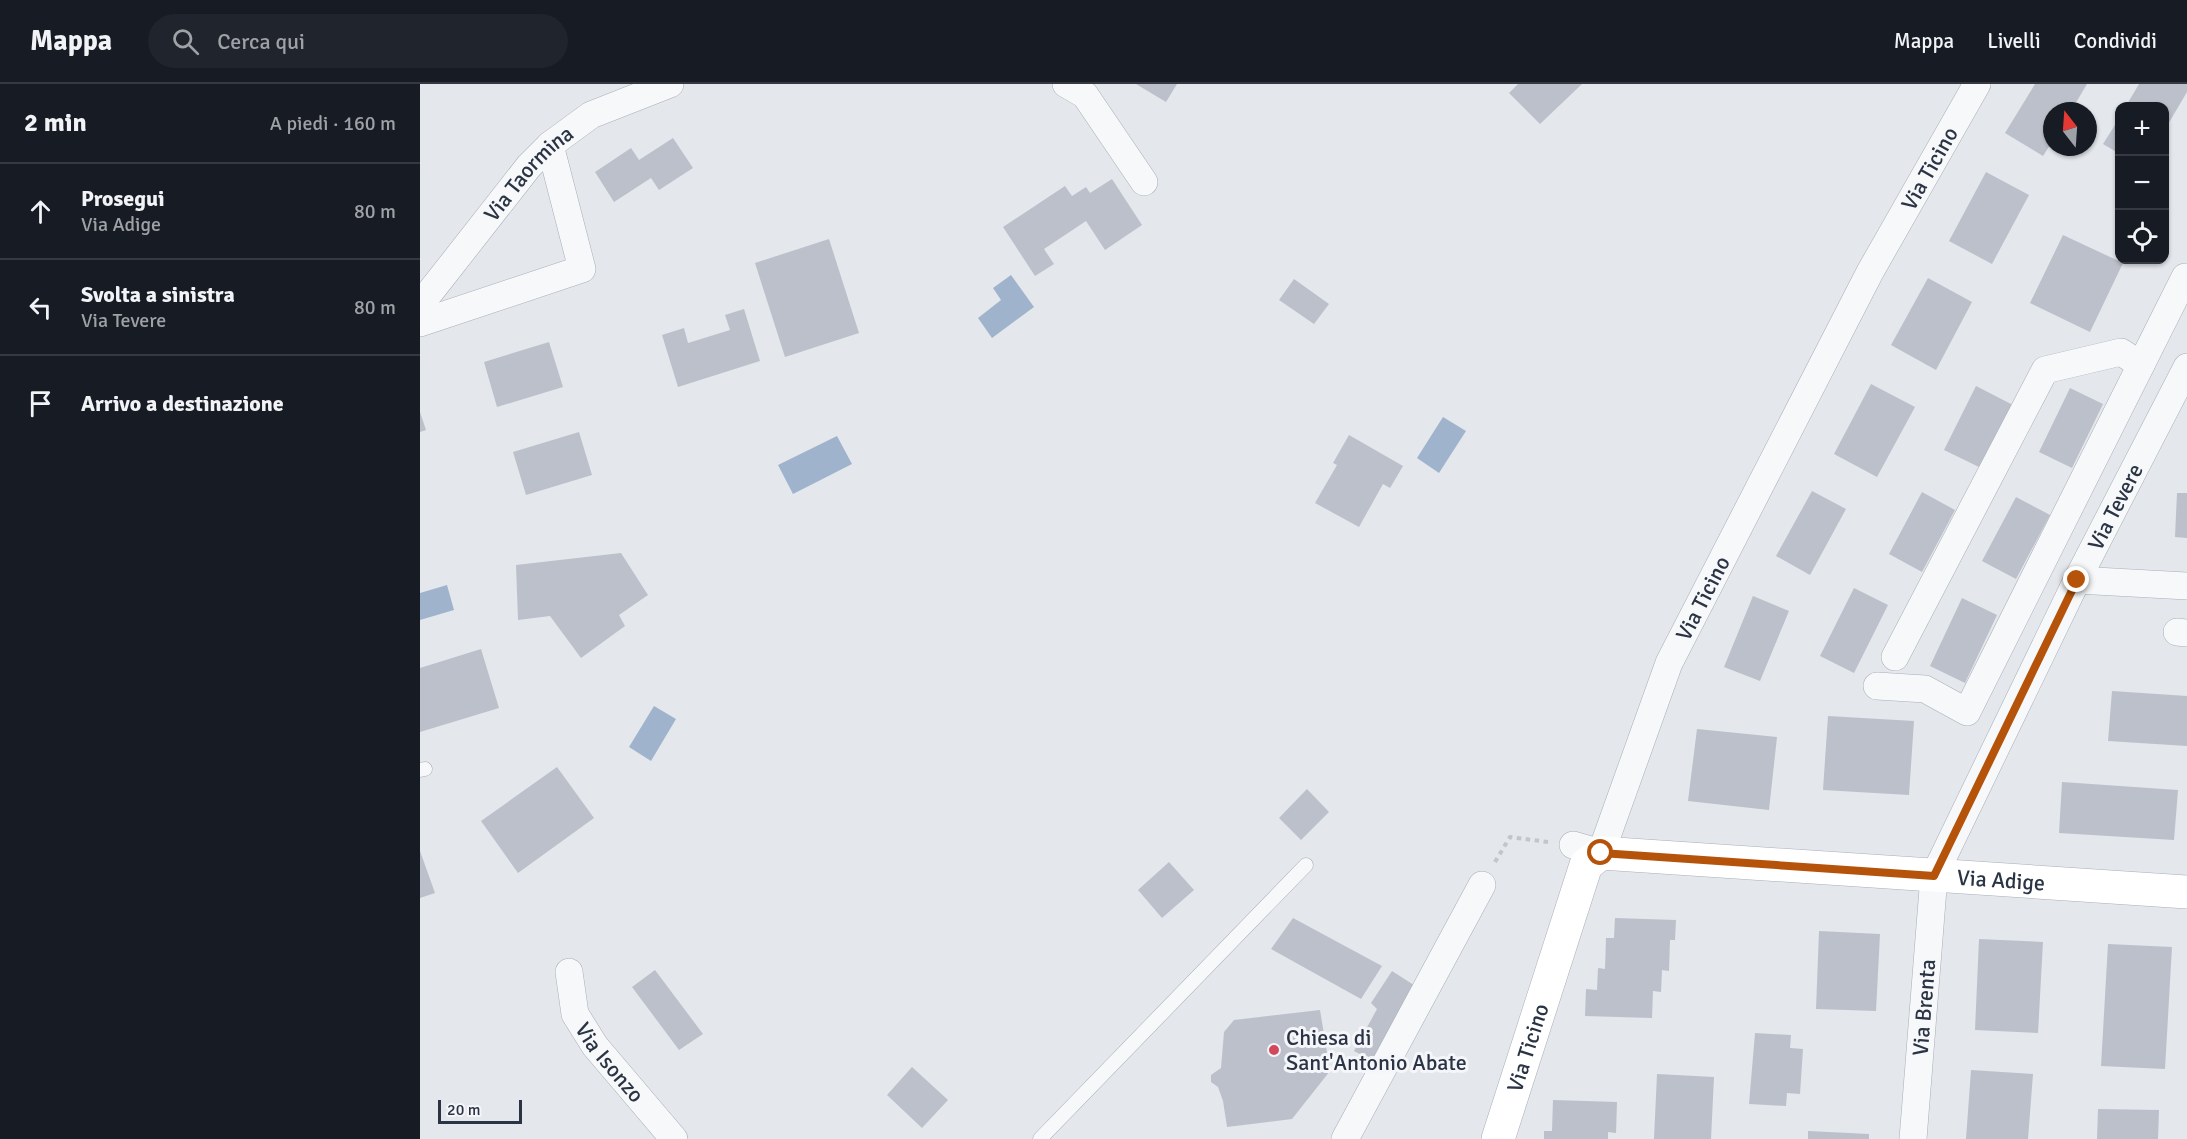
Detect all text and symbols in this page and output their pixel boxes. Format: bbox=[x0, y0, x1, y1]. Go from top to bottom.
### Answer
search box bbox=[148, 14, 568, 68]
text: Mappa bbox=[30, 24, 112, 58]
icon: search bbox=[169, 25, 202, 58]
text: Cerca qui bbox=[217, 28, 305, 55]
text: Mappa bbox=[1894, 28, 1954, 54]
text: Livelli bbox=[1987, 28, 2041, 54]
text: Condividi bbox=[2074, 28, 2157, 54]
north arrow bbox=[2043, 102, 2097, 156]
map controls bbox=[2115, 102, 2169, 264]
button: + bbox=[2115, 102, 2169, 156]
text: 2 min bbox=[24, 107, 87, 139]
text: A piedi · 160 m bbox=[270, 111, 396, 136]
street label: Via Taormina bbox=[478, 120, 579, 227]
street label: Via Ticino bbox=[1895, 122, 1964, 215]
button: − bbox=[2115, 156, 2169, 210]
text: Prosegui bbox=[81, 185, 165, 212]
icon: ahead bbox=[24, 195, 57, 228]
text: 80 m bbox=[354, 199, 396, 224]
button: locate bbox=[2115, 210, 2169, 264]
text: Via Adige bbox=[81, 212, 161, 237]
text: Svolta a sinistra bbox=[81, 281, 235, 308]
icon: left bbox=[24, 291, 57, 324]
text: 80 m bbox=[354, 295, 396, 320]
text: Via Tevere bbox=[81, 308, 166, 333]
icon: arrive bbox=[24, 387, 57, 420]
text: Arrivo a destinazione bbox=[81, 390, 284, 417]
street label: Via Tevere bbox=[2082, 459, 2149, 555]
street label: Via Ticino bbox=[1670, 551, 1736, 645]
route end bbox=[2063, 566, 2089, 592]
route start bbox=[1587, 839, 1613, 865]
street label: Via Adige bbox=[1956, 864, 2046, 897]
street label: Via Brenta bbox=[1907, 958, 1941, 1057]
street label: Via Ticino bbox=[1501, 1000, 1555, 1095]
street label: Via Isonzo bbox=[569, 1017, 650, 1108]
place label: Chiesa di Sant'Antonio Abate bbox=[1286, 1024, 1467, 1076]
marker: Chiesa di Sant'Antonio Abate bbox=[1267, 1043, 1281, 1057]
scale bar bbox=[438, 1097, 522, 1124]
text: 20 m bbox=[447, 1100, 481, 1120]

